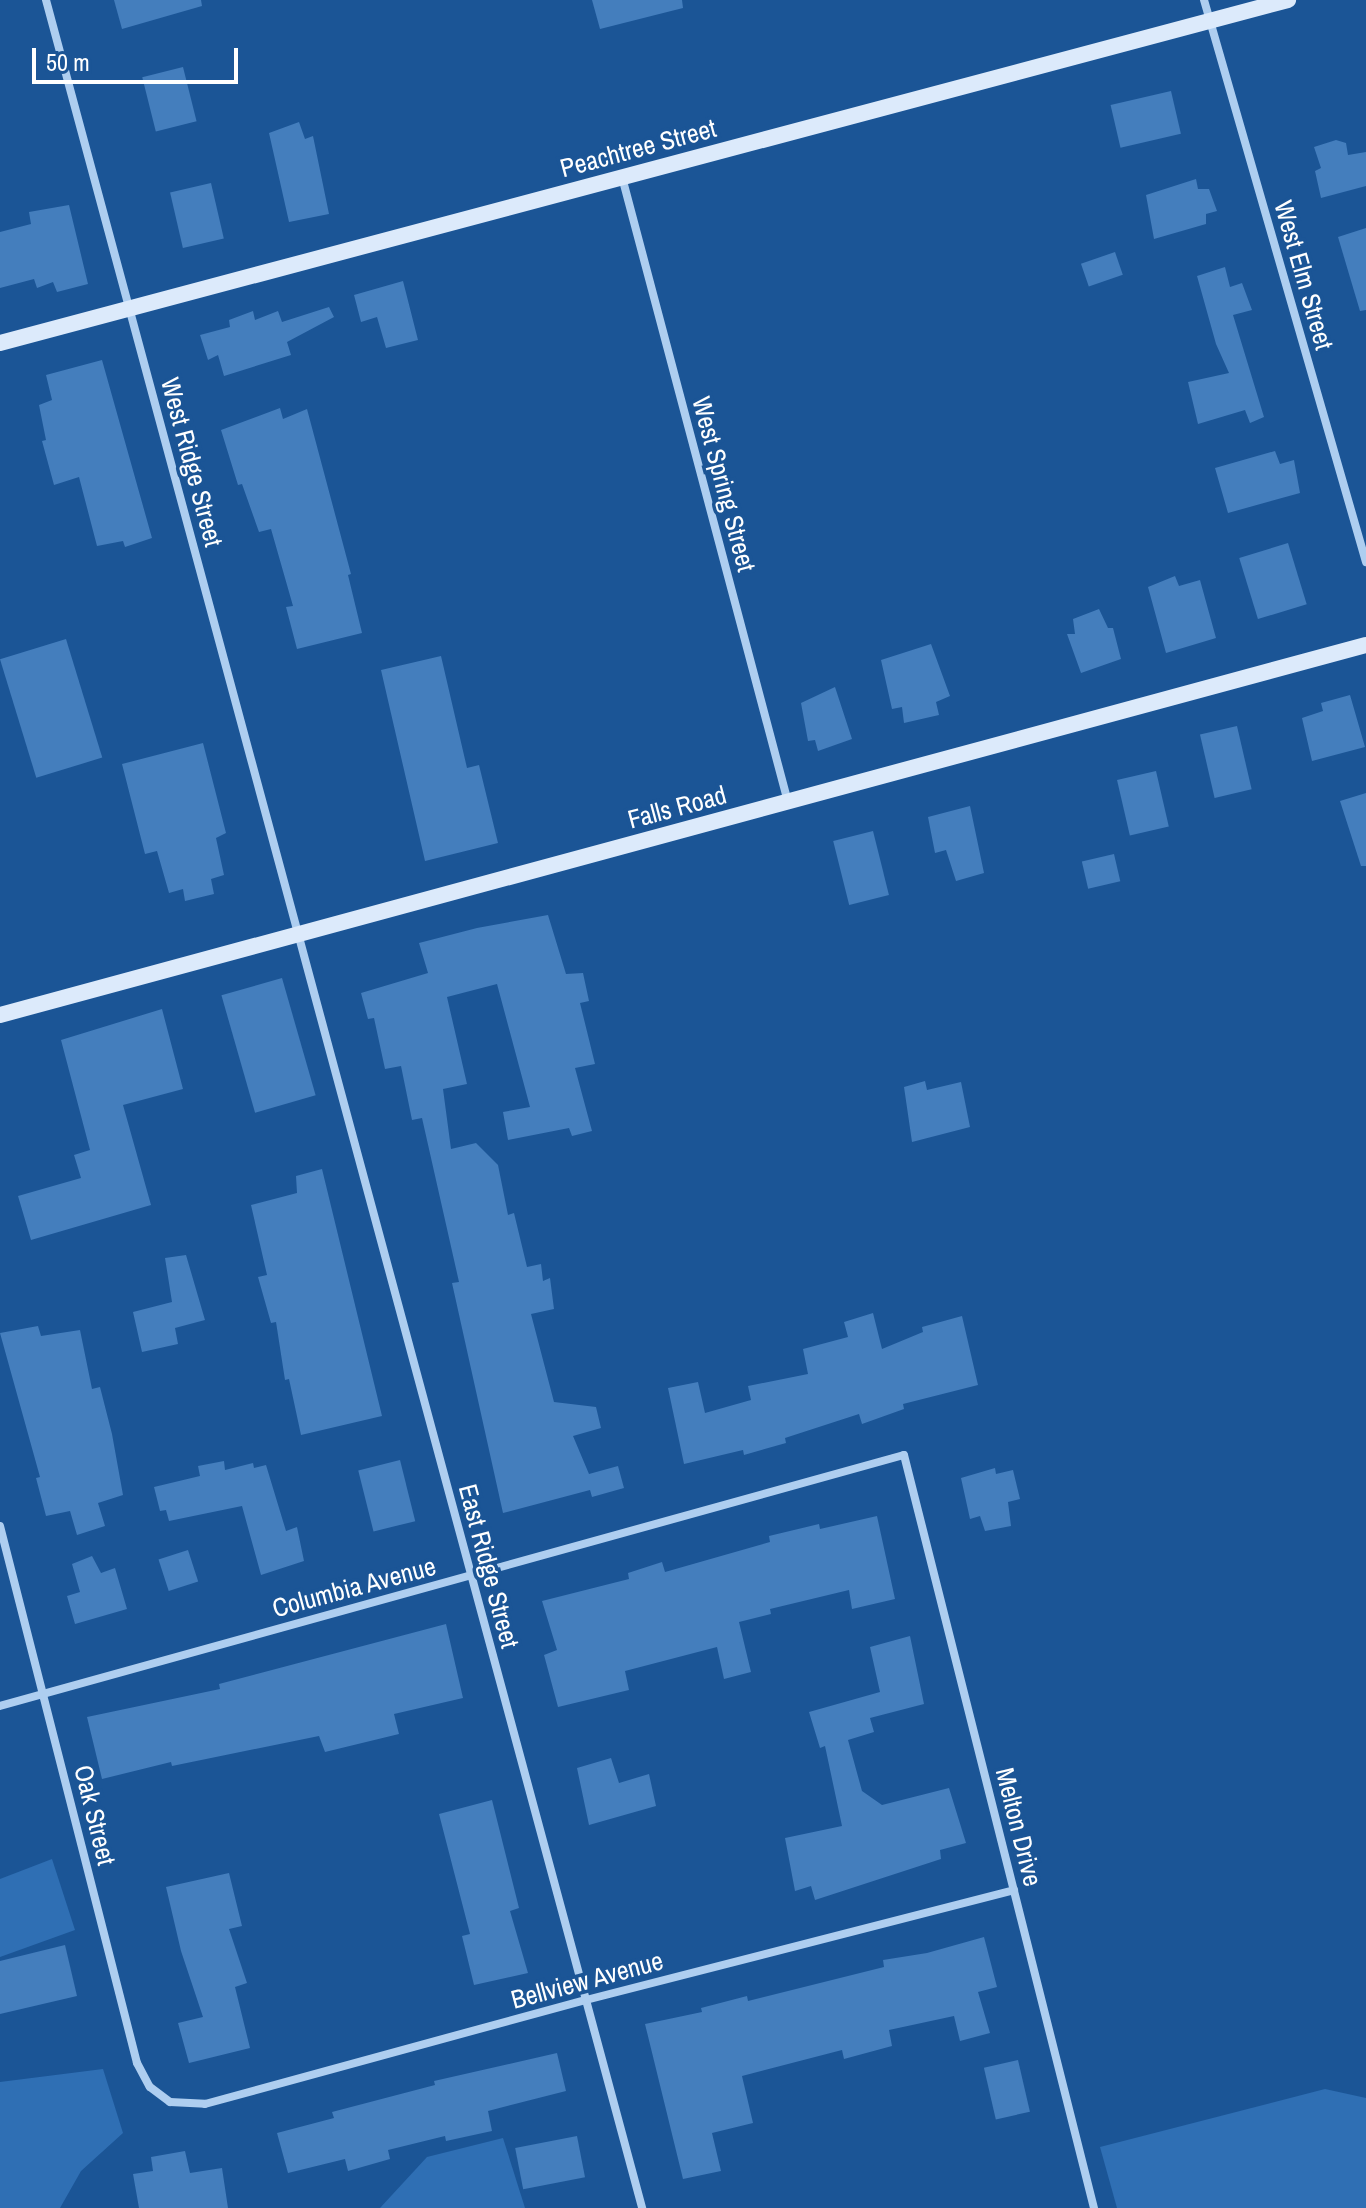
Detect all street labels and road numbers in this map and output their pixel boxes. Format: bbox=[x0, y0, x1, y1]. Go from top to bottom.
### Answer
street label: Peachtree Street bbox=[557, 112, 719, 184]
street label: West Elm Street bbox=[1268, 197, 1340, 353]
street label: West Ridge Street bbox=[154, 374, 230, 550]
street label: West Spring Street bbox=[686, 393, 762, 575]
street label: Falls Road bbox=[624, 779, 730, 835]
street label: East Ridge Street bbox=[452, 1481, 526, 1651]
street label: Columbia Avenue bbox=[268, 1550, 440, 1624]
street label: Oak Street bbox=[68, 1762, 122, 1868]
street label: Melton Drive bbox=[989, 1765, 1049, 1889]
street label: Bellview Avenue bbox=[507, 1945, 667, 2015]

